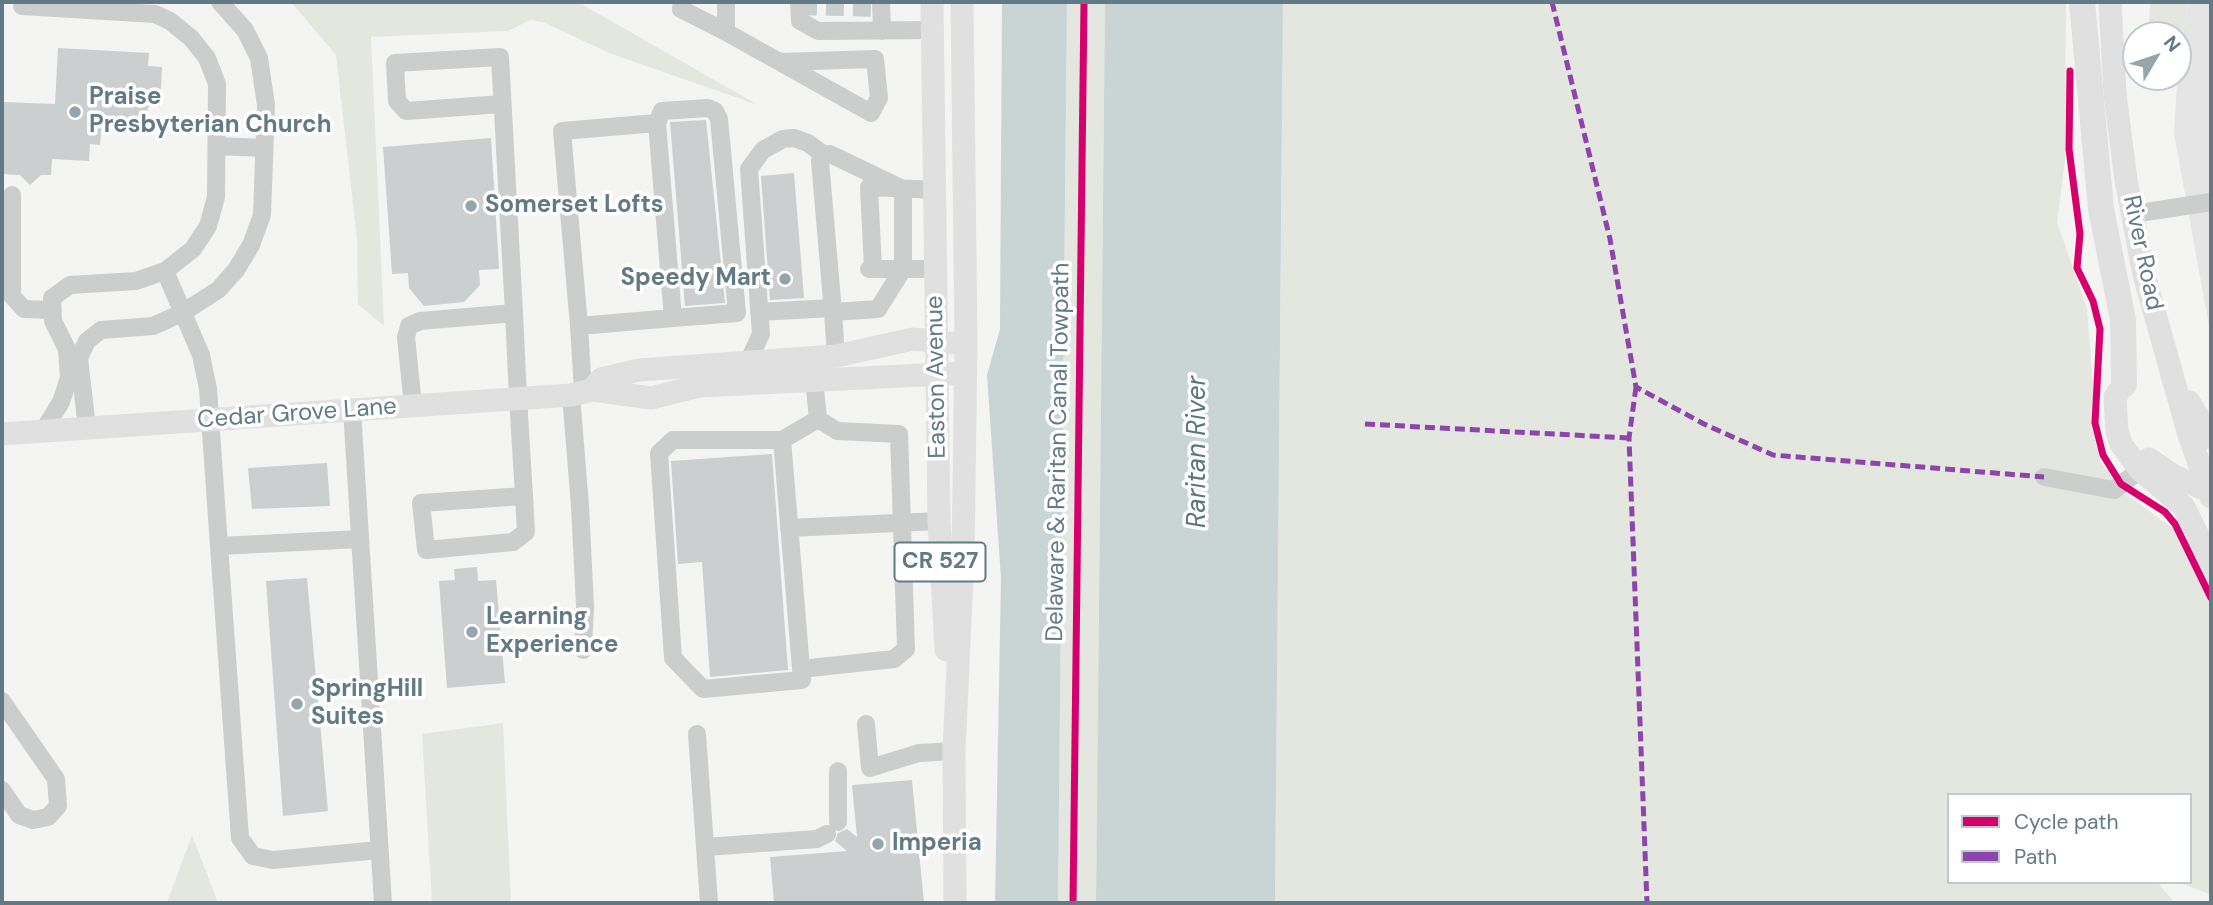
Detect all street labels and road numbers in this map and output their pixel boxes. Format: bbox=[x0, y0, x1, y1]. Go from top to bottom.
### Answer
street label: River Road bbox=[2116, 193, 2168, 313]
street label: Delaware & Raritan Canal Towpath bbox=[1041, 262, 1077, 642]
street label: Easton Avenue bbox=[921, 295, 953, 459]
street label: Cedar Grove Lane bbox=[196, 393, 398, 435]
road number: CR 527 bbox=[894, 542, 986, 582]

